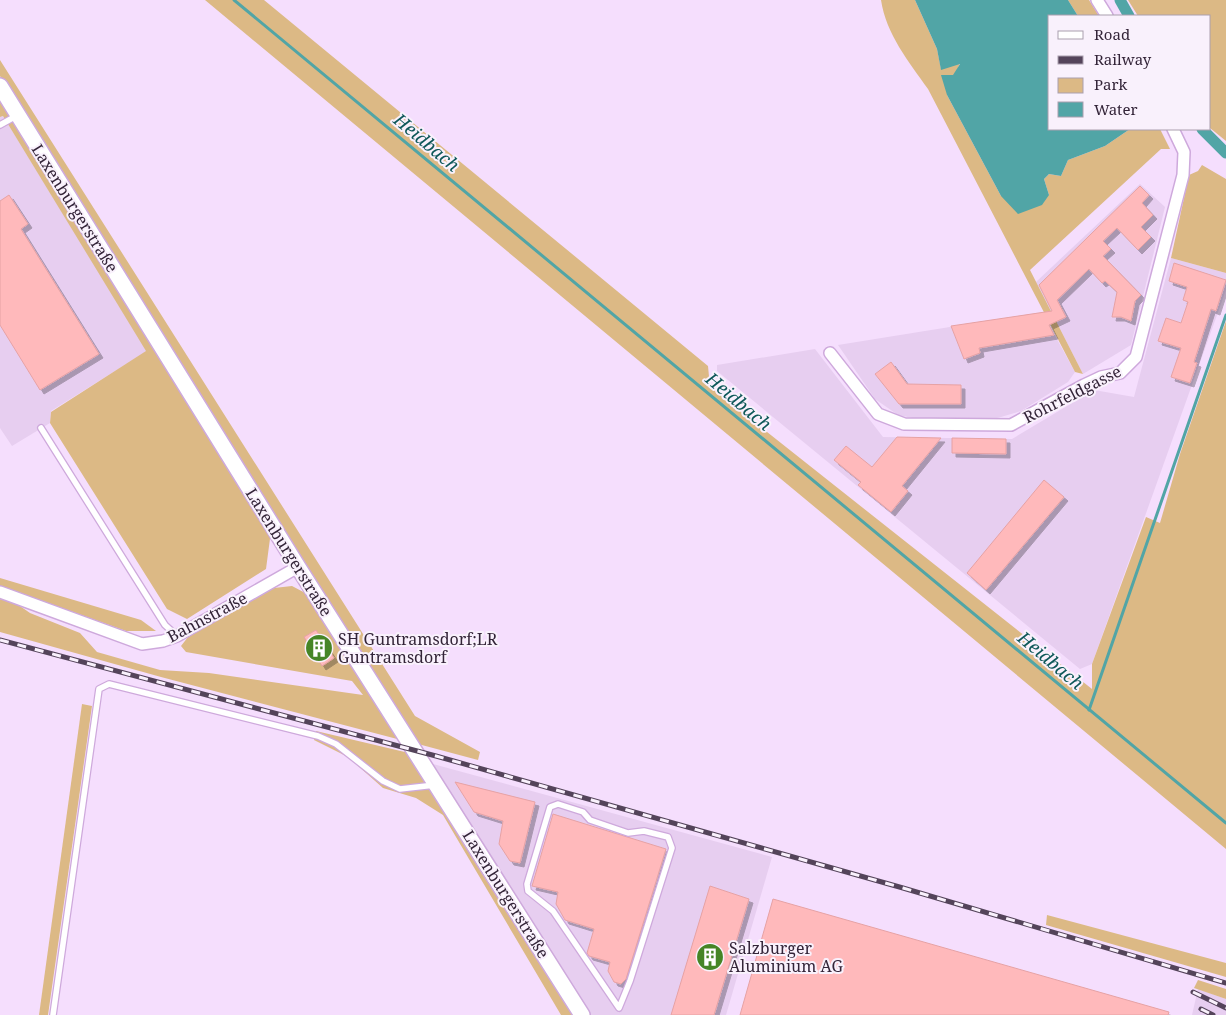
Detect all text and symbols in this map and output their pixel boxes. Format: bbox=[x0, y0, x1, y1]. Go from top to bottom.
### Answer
legend bbox=[1048, 15, 1211, 130]
text: Road bbox=[1094, 24, 1130, 44]
text: Railway bbox=[1094, 49, 1152, 69]
text: Park bbox=[1094, 74, 1128, 94]
text: Water bbox=[1094, 99, 1137, 119]
water label: Heidbach bbox=[388, 107, 465, 177]
street label: Laxenburgerstraße bbox=[27, 140, 123, 276]
street label: Rohrfeldgasse bbox=[1019, 360, 1125, 428]
water label: Heidbach bbox=[700, 366, 777, 436]
street label: Laxenburgerstraße bbox=[241, 484, 337, 620]
street label: Bahnstraße bbox=[163, 587, 251, 647]
water label: Heidbach bbox=[1012, 625, 1089, 695]
place label: SH Guntramsdorf;LR Guntramsdorf bbox=[338, 628, 498, 668]
building icon: SH Guntramsdorf;LR Guntramsdorf bbox=[304, 633, 334, 663]
street label: Laxenburgerstraße bbox=[458, 826, 554, 962]
place label: Salzburger Aluminium AG bbox=[729, 937, 843, 977]
building icon: Salzburger Aluminium AG bbox=[695, 942, 725, 972]

